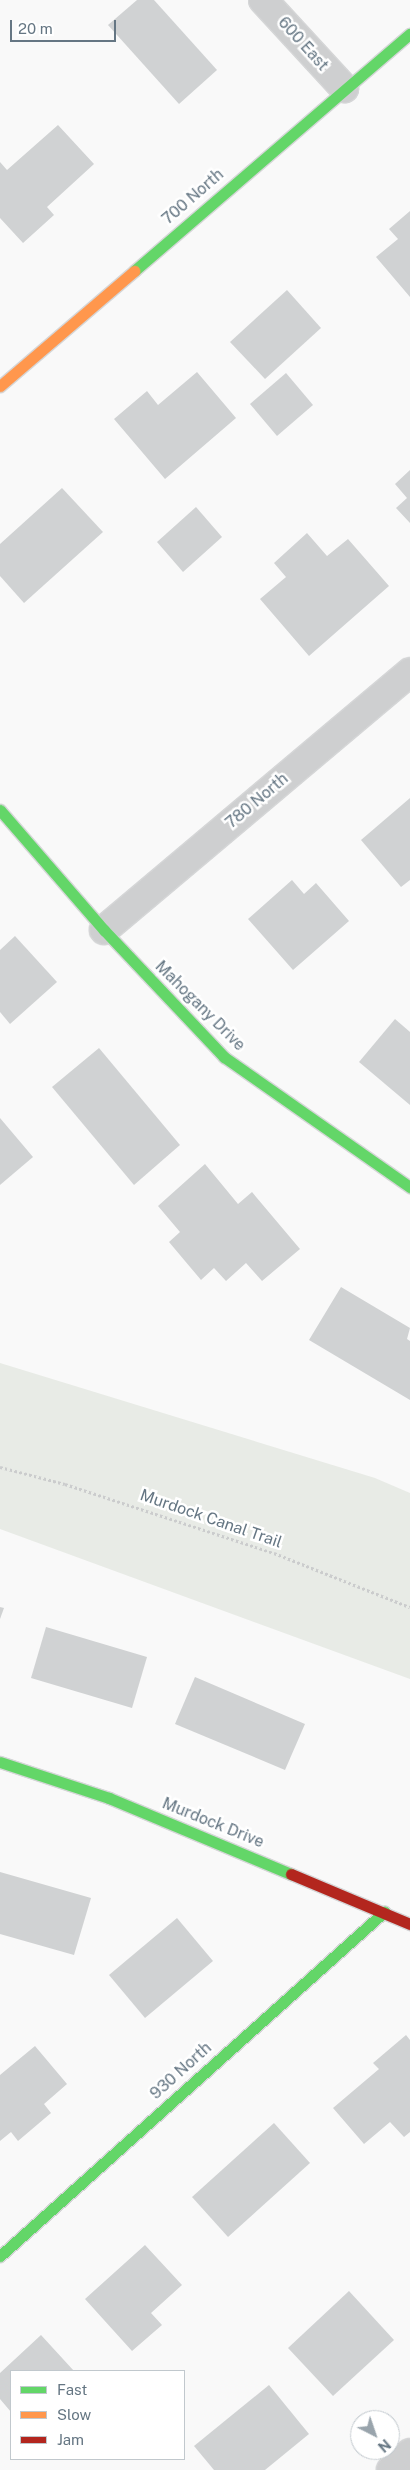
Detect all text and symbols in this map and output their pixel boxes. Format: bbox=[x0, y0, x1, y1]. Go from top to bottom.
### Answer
scale bar bbox=[12, 10, 119, 42]
street label: 600 East bbox=[274, 13, 332, 75]
text: 20 m bbox=[18, 20, 53, 37]
street label: 700 North bbox=[158, 165, 228, 229]
street label: 780 North bbox=[222, 769, 292, 833]
street label: Mahogany Drive bbox=[151, 957, 249, 1055]
street label: Murdock Canal Trail bbox=[137, 1486, 285, 1552]
street label: Murdock Drive bbox=[159, 1794, 267, 1852]
street label: 930 North bbox=[146, 2038, 216, 2104]
legend bbox=[10, 2370, 185, 2460]
text: Fast bbox=[57, 2381, 87, 2398]
text: Slow bbox=[57, 2406, 91, 2423]
north arrow bbox=[350, 2410, 400, 2460]
text: Jam bbox=[57, 2431, 84, 2448]
text: N bbox=[375, 2436, 394, 2455]

